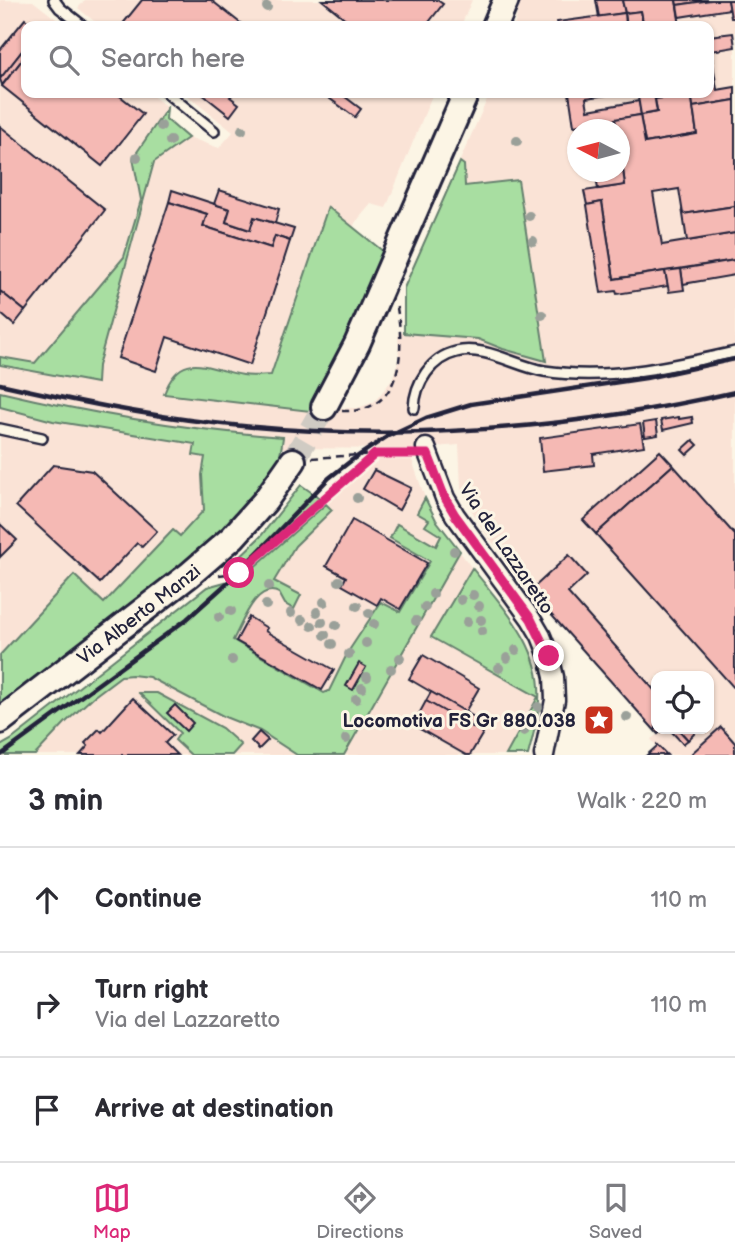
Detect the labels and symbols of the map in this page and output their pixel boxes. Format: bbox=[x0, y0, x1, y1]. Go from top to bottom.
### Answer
north arrow bbox=[567, 119, 630, 182]
street label: Via del Lazzaretto bbox=[453, 479, 558, 619]
route start bbox=[223, 557, 254, 588]
street label: Via Alberto Manzi bbox=[73, 560, 206, 670]
route end bbox=[533, 640, 564, 671]
place icon: Locomotiva FS Gr 880.038 bbox=[582, 703, 616, 737]
place label: Locomotiva FS Gr 880.038 bbox=[343, 710, 576, 733]

